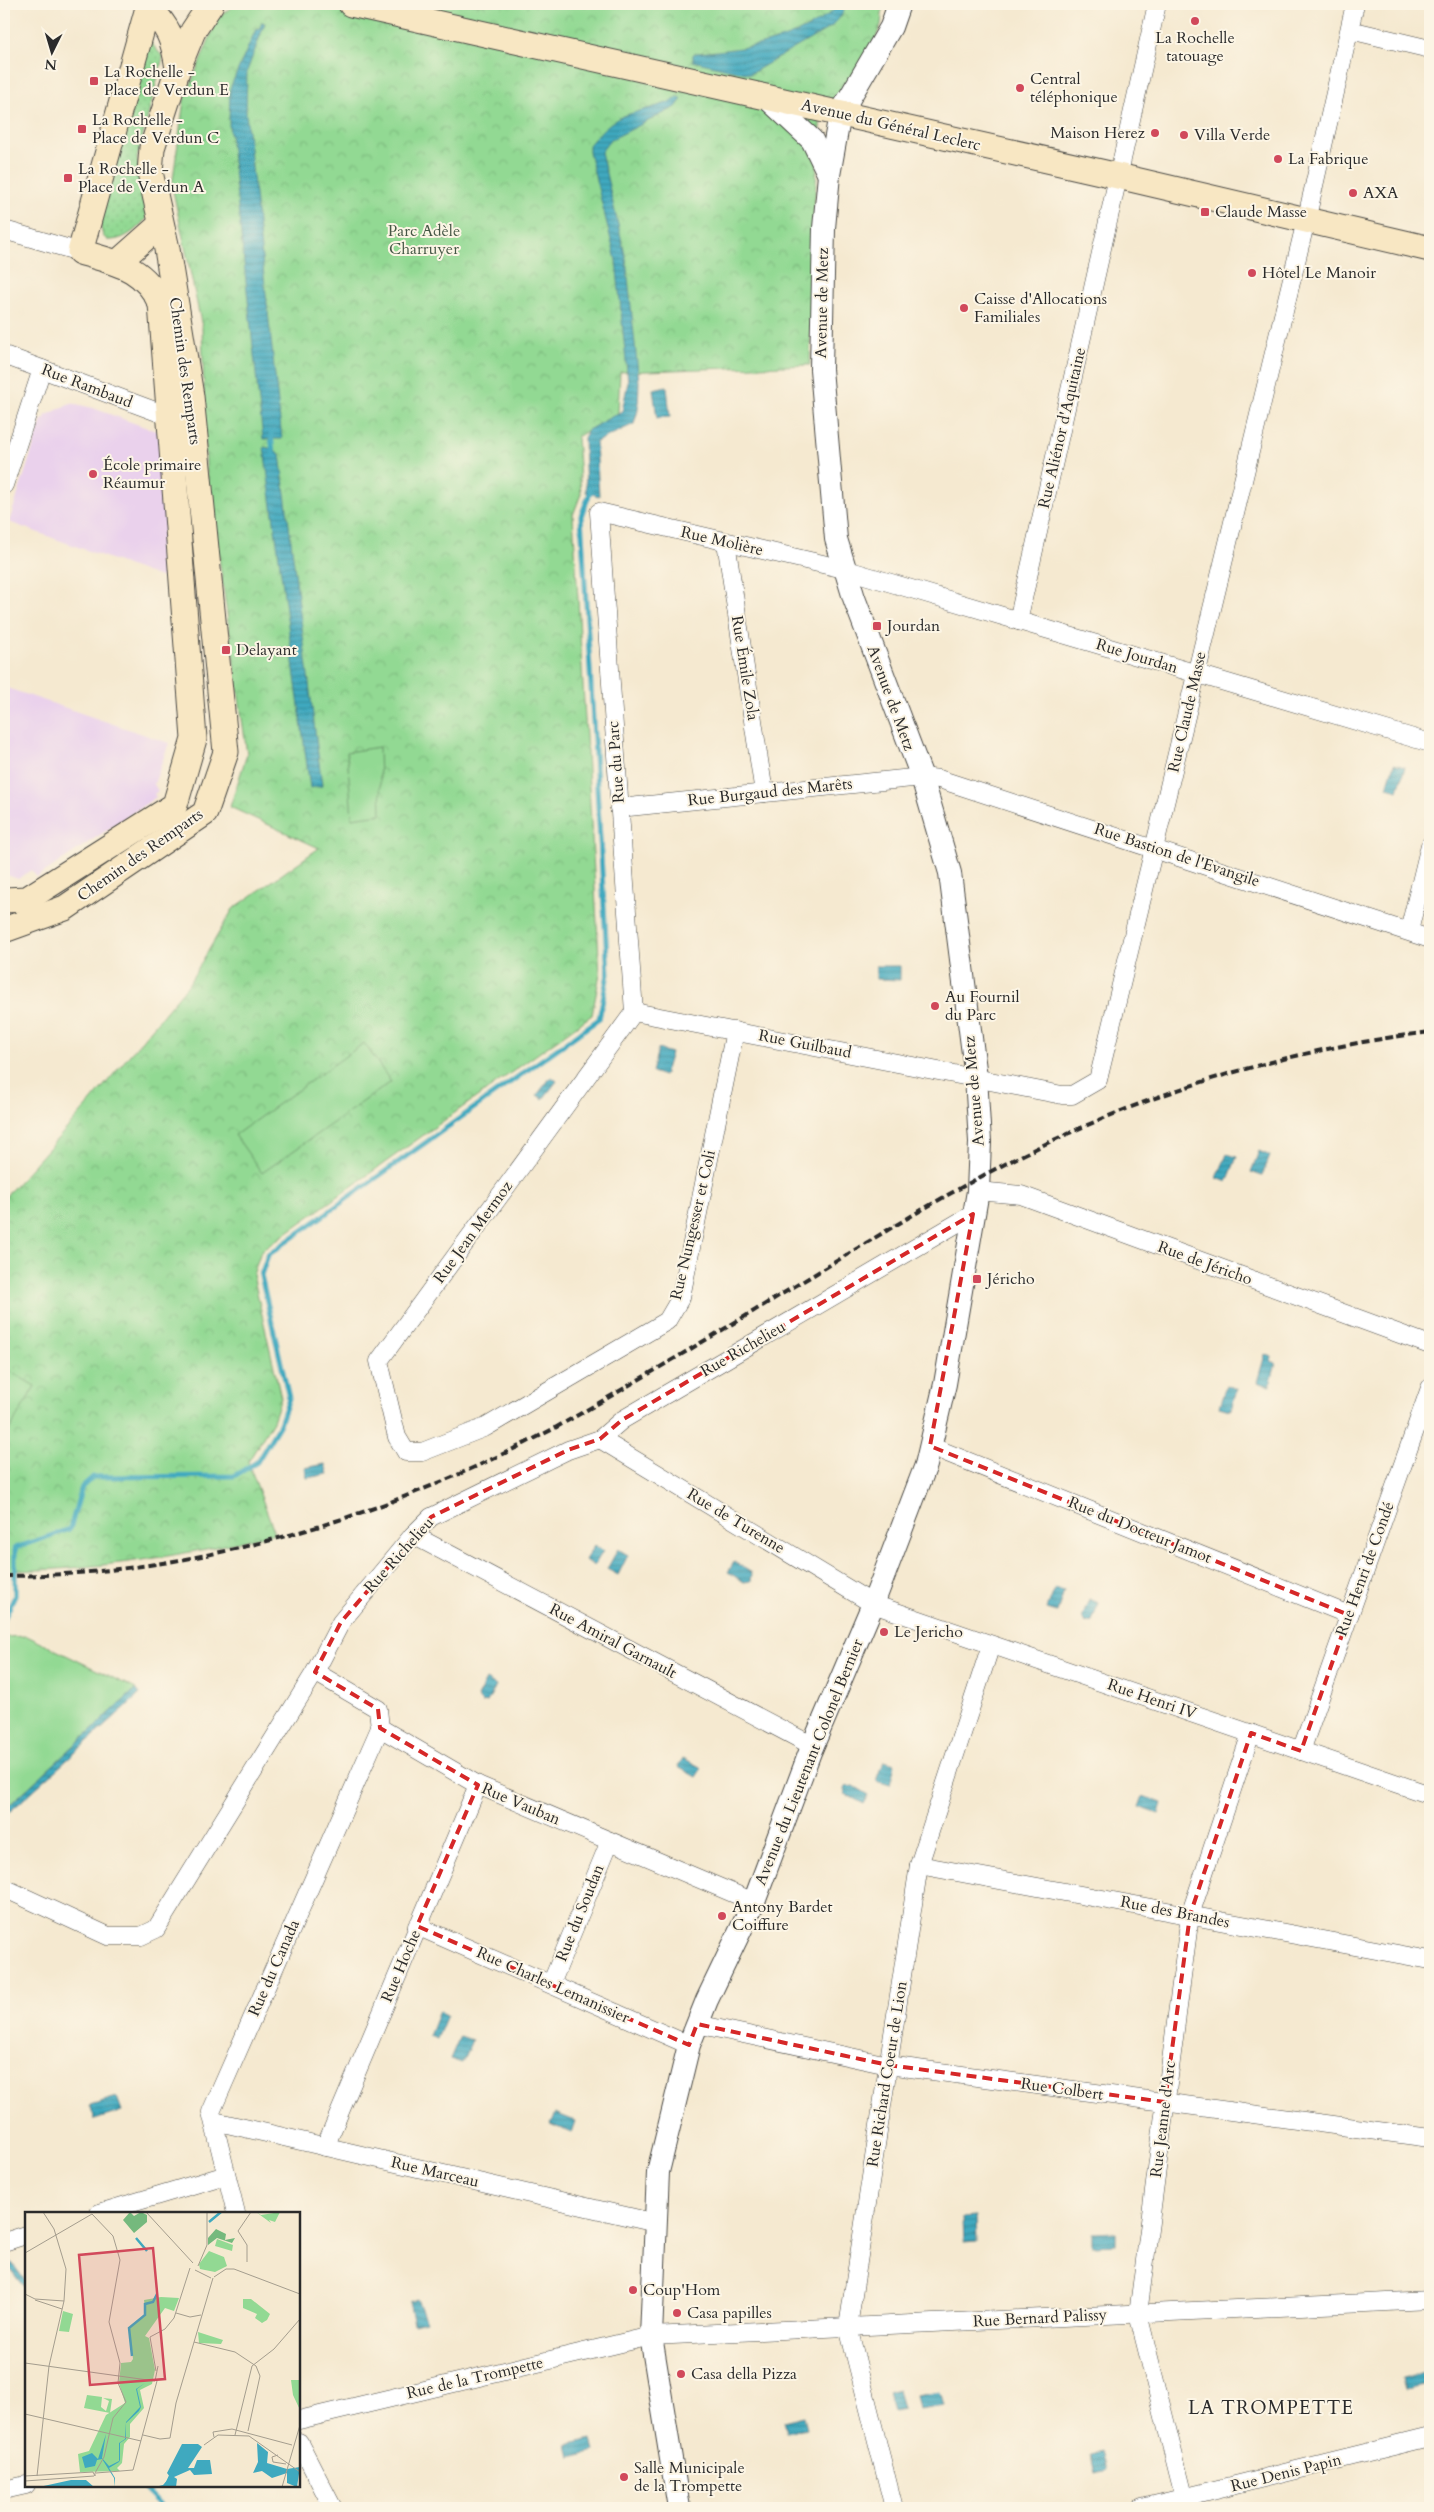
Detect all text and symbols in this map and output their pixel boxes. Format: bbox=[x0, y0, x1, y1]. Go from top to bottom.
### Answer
marker: La Rochelle tatouage bbox=[1189, 15, 1201, 27]
place label: La Rochelle tatouage bbox=[1155, 27, 1235, 67]
north arrow bbox=[28, 28, 78, 78]
text: N bbox=[44, 54, 58, 74]
place label: La Rochelle - Place de Verdun E bbox=[104, 61, 229, 101]
place label: Central téléphonique bbox=[1030, 68, 1118, 108]
marker: La Rochelle - Place de Verdun E bbox=[88, 75, 100, 87]
marker: Central téléphonique bbox=[1014, 82, 1026, 94]
street label: Avenue du Général Leclerc bbox=[799, 94, 983, 156]
place label: La Rochelle - Place de Verdun C bbox=[92, 109, 219, 149]
place label: Maison Herez bbox=[1050, 122, 1145, 144]
marker: La Rochelle - Place de Verdun C bbox=[76, 123, 88, 135]
place label: Villa Verde bbox=[1194, 124, 1270, 146]
marker: Maison Herez bbox=[1149, 127, 1161, 139]
marker: Villa Verde bbox=[1178, 129, 1190, 141]
place label: La Fabrique bbox=[1288, 148, 1368, 170]
marker: La Fabrique bbox=[1272, 153, 1284, 165]
place label: La Rochelle - Place de Verdun A bbox=[78, 158, 205, 198]
marker: La Rochelle - Place de Verdun A bbox=[62, 172, 74, 184]
place label: AXA bbox=[1363, 182, 1399, 204]
marker: AXA bbox=[1347, 187, 1359, 199]
place label: Claude Masse bbox=[1215, 201, 1307, 223]
marker: Claude Masse bbox=[1199, 206, 1211, 218]
park label: Parc Adèle Charruyer bbox=[388, 220, 460, 260]
street label: Avenue de Metz bbox=[810, 247, 834, 359]
place label: Hôtel Le Manoir bbox=[1262, 262, 1376, 284]
marker: Hôtel Le Manoir bbox=[1246, 267, 1258, 279]
place label: Caisse d'Allocations Familiales bbox=[974, 288, 1107, 328]
street label: Chemin des Remparts bbox=[164, 296, 206, 446]
marker: Caisse d'Allocations Familiales bbox=[958, 302, 970, 314]
street label: Rue Aliénor d'Aquitaine bbox=[1033, 345, 1091, 511]
street label: Rue Rambaud bbox=[38, 359, 136, 414]
place label: École primaire Réaumur bbox=[103, 454, 201, 494]
marker: École primaire Réaumur bbox=[87, 468, 99, 480]
street label: Rue Molière bbox=[679, 521, 765, 561]
street label: Rue Émile Zola bbox=[726, 614, 764, 722]
place label: Jourdan bbox=[885, 615, 940, 637]
marker: Jourdan bbox=[871, 620, 883, 632]
street label: Rue Jourdan bbox=[1093, 633, 1181, 679]
place label: Delayant bbox=[236, 639, 297, 661]
street label: Avenue de Metz bbox=[862, 642, 920, 754]
marker: Delayant bbox=[220, 644, 232, 656]
street label: Rue Claude Masse bbox=[1162, 649, 1212, 775]
street label: Rue du Parc bbox=[602, 720, 630, 804]
street label: Rue Burgaud des Marêts bbox=[687, 772, 853, 812]
street label: Chemin des Remparts bbox=[73, 803, 207, 907]
street label: Rue Bastion de l'Evangile bbox=[1091, 818, 1263, 892]
place label: Au Fournil du Parc bbox=[945, 986, 1020, 1026]
marker: Au Fournil du Parc bbox=[929, 1000, 941, 1012]
street label: Rue Guilbaud bbox=[757, 1024, 854, 1064]
street label: Avenue de Metz bbox=[958, 1035, 990, 1147]
street label: Rue Nungesser et Coli bbox=[665, 1147, 721, 1302]
street label: Rue Jean Mermoz bbox=[428, 1176, 518, 1288]
street label: Rue de Jéricho bbox=[1155, 1236, 1256, 1290]
place label: Jéricho bbox=[985, 1268, 1035, 1290]
marker: Jéricho bbox=[971, 1273, 983, 1285]
street label: Rue Richelieu bbox=[696, 1316, 790, 1382]
street label: Rue de Turenne bbox=[683, 1483, 789, 1559]
street label: Rue du Docteur Jamot bbox=[1065, 1491, 1215, 1569]
street label: Rue Henri de Condé bbox=[1330, 1499, 1400, 1639]
street label: Rue Richelieu bbox=[359, 1512, 439, 1598]
street label: Rue Amiral Garnault bbox=[545, 1598, 681, 1684]
place label: Le Jericho bbox=[894, 1621, 963, 1643]
marker: Le Jericho bbox=[878, 1626, 890, 1638]
street label: Avenue du Lieutenant Colonel Bernier bbox=[749, 1635, 869, 1888]
street label: Rue Henri IV bbox=[1104, 1673, 1200, 1725]
street label: Rue Vauban bbox=[478, 1778, 564, 1830]
street label: Rue du Soudan bbox=[551, 1861, 609, 1965]
street label: Rue des Brandes bbox=[1119, 1891, 1231, 1933]
place label: Antony Bardet Coiffure bbox=[732, 1896, 832, 1936]
marker: Antony Bardet Coiffure bbox=[716, 1910, 728, 1922]
street label: Rue du Canada bbox=[243, 1916, 305, 2020]
street label: Rue Hoche bbox=[376, 1926, 426, 2006]
street label: Rue Charles Lemanissier bbox=[473, 1941, 633, 2029]
street label: Rue Richard Coeur de Lion bbox=[861, 1980, 913, 2168]
street label: Rue Jeanne d'Arc bbox=[1145, 2059, 1181, 2179]
street label: Rue Colbert bbox=[1019, 2072, 1105, 2106]
street label: Rue Marceau bbox=[389, 2151, 481, 2193]
inset map bbox=[25, 2212, 300, 2487]
place label: Coup'Hom bbox=[643, 2279, 721, 2301]
marker: Coup'Hom bbox=[627, 2284, 639, 2296]
place label: Casa papilles bbox=[687, 2302, 772, 2324]
street label: Rue Bernard Palissy bbox=[972, 2303, 1108, 2332]
marker: Casa papilles bbox=[671, 2307, 683, 2319]
street label: Rue de la Trompette bbox=[404, 2352, 546, 2404]
place label: Casa della Pizza bbox=[691, 2363, 797, 2385]
marker: Casa della Pizza bbox=[675, 2368, 687, 2380]
district label: LA TROMPETTE bbox=[1188, 2395, 1354, 2421]
street label: Rue Denis Papin bbox=[1228, 2449, 1344, 2497]
place label: Salle Municipale de la Trompette bbox=[634, 2457, 745, 2497]
marker: Salle Municipale de la Trompette bbox=[618, 2471, 630, 2483]

